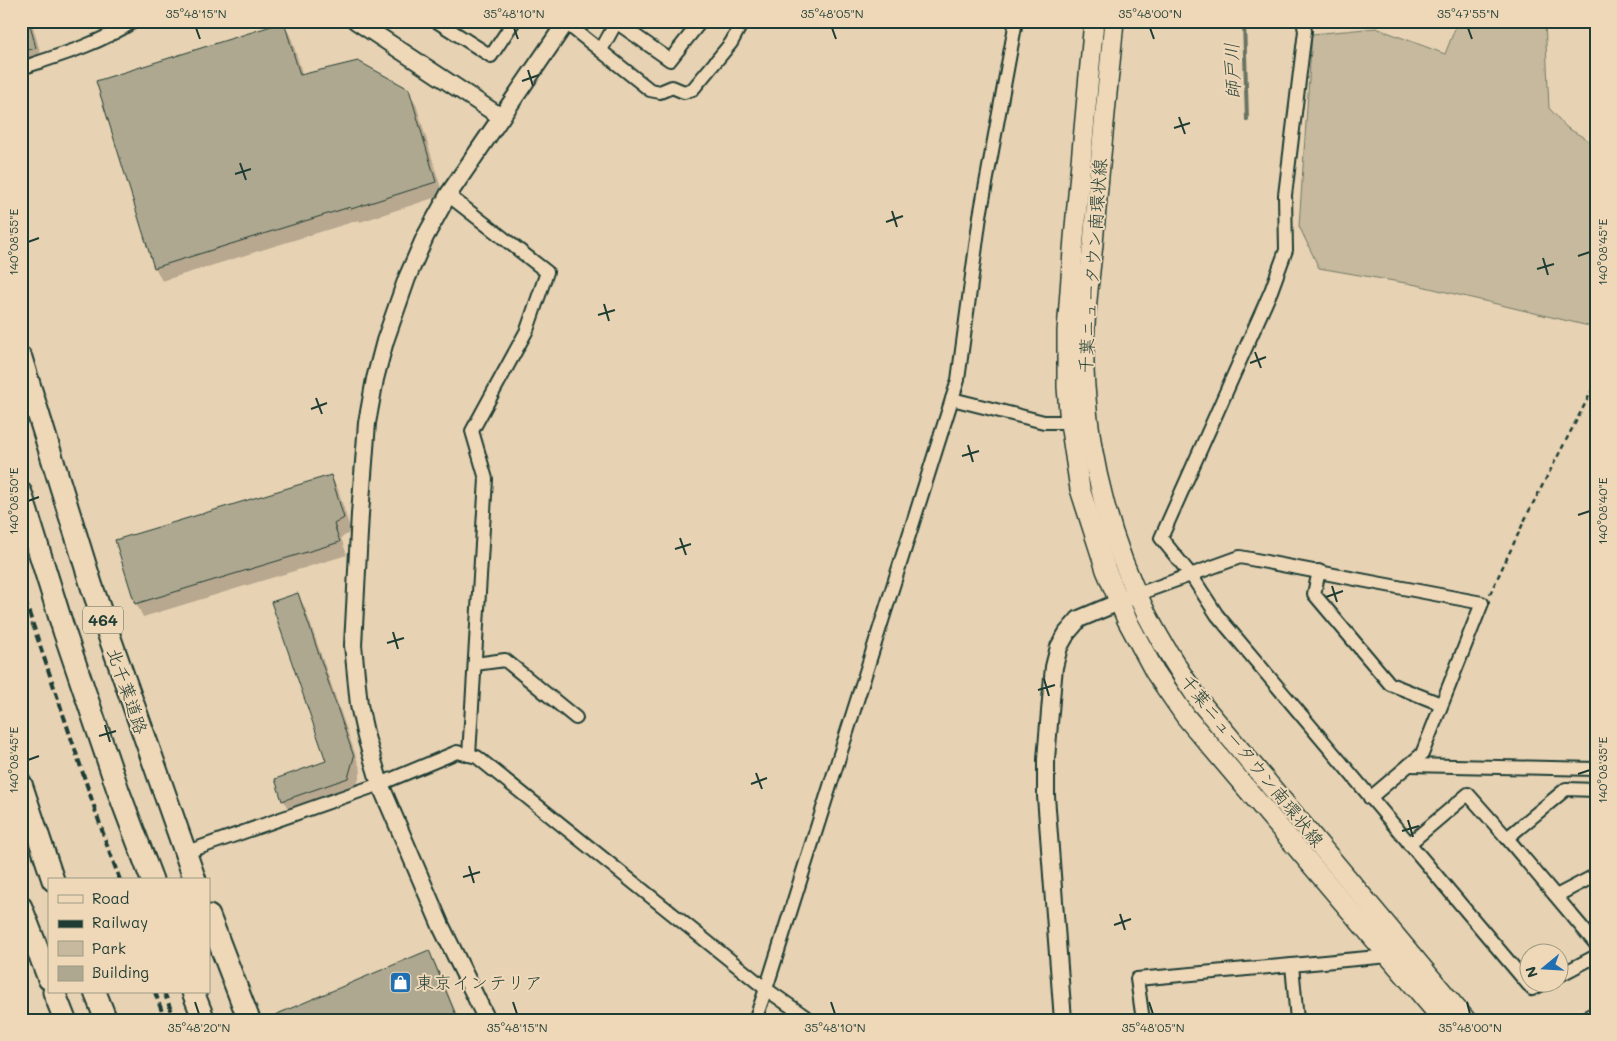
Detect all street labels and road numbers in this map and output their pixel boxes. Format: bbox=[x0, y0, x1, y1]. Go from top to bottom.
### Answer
street label: 千葉ニュータウン南環状線 bbox=[1073, 158, 1111, 374]
road number: 464 bbox=[83, 606, 123, 634]
street label: 北千葉道路 bbox=[102, 644, 154, 737]
street label: 千葉ニュータウン南環状線 bbox=[1176, 669, 1330, 852]

